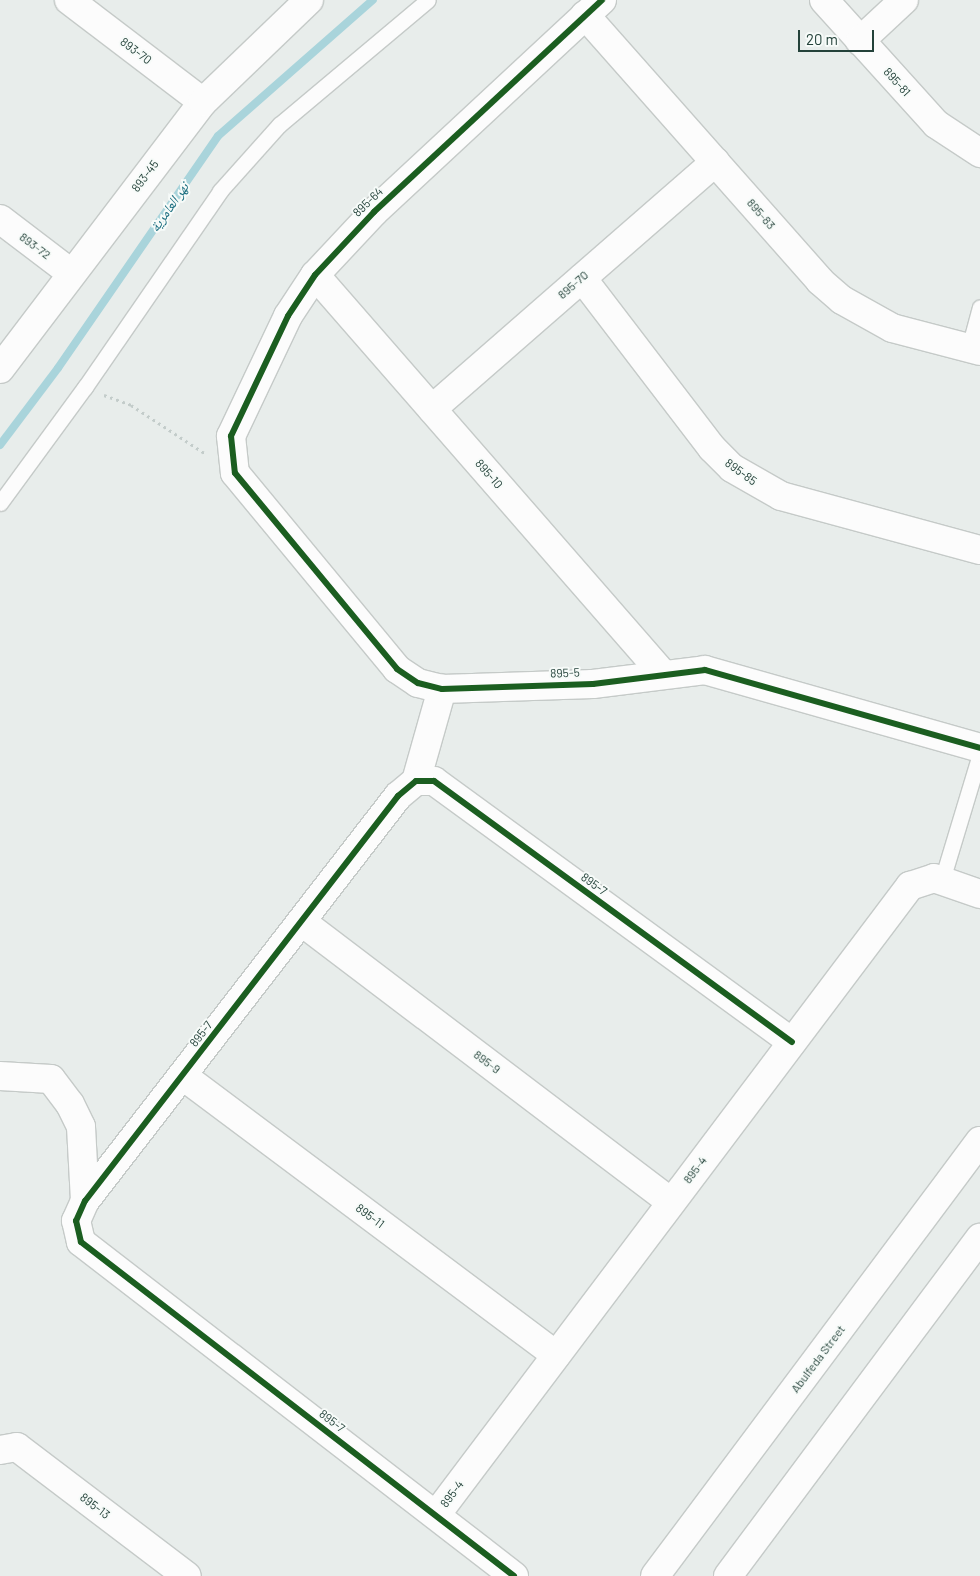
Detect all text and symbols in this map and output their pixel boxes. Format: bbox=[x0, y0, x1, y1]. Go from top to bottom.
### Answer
scale bar bbox=[800, 20, 876, 52]
text: 20 m bbox=[806, 30, 838, 48]
street label: 893-70 bbox=[117, 35, 155, 67]
street label: 895-81 bbox=[880, 65, 914, 99]
street label: 893-45 bbox=[128, 157, 162, 195]
water label: نهر العامرية bbox=[146, 179, 192, 235]
street label: 895-64 bbox=[350, 184, 386, 220]
street label: 895-83 bbox=[744, 196, 778, 232]
street label: 893-72 bbox=[17, 230, 53, 262]
street label: 895-70 bbox=[555, 268, 591, 302]
street label: 895-10 bbox=[472, 456, 506, 492]
street label: 895-85 bbox=[722, 456, 760, 488]
street label: 895-5 bbox=[550, 665, 580, 681]
street label: 895-7 bbox=[578, 870, 610, 898]
street label: 895-7 bbox=[186, 1018, 216, 1050]
street label: 895-9 bbox=[471, 1047, 503, 1077]
street label: 895-4 bbox=[680, 1154, 710, 1186]
street label: 895-11 bbox=[353, 1201, 387, 1231]
street label: Abulfeda Street bbox=[788, 1322, 848, 1396]
street label: 895-7 bbox=[316, 1406, 348, 1436]
street label: 895-4 bbox=[437, 1478, 467, 1510]
street label: 895-13 bbox=[77, 1490, 113, 1522]

